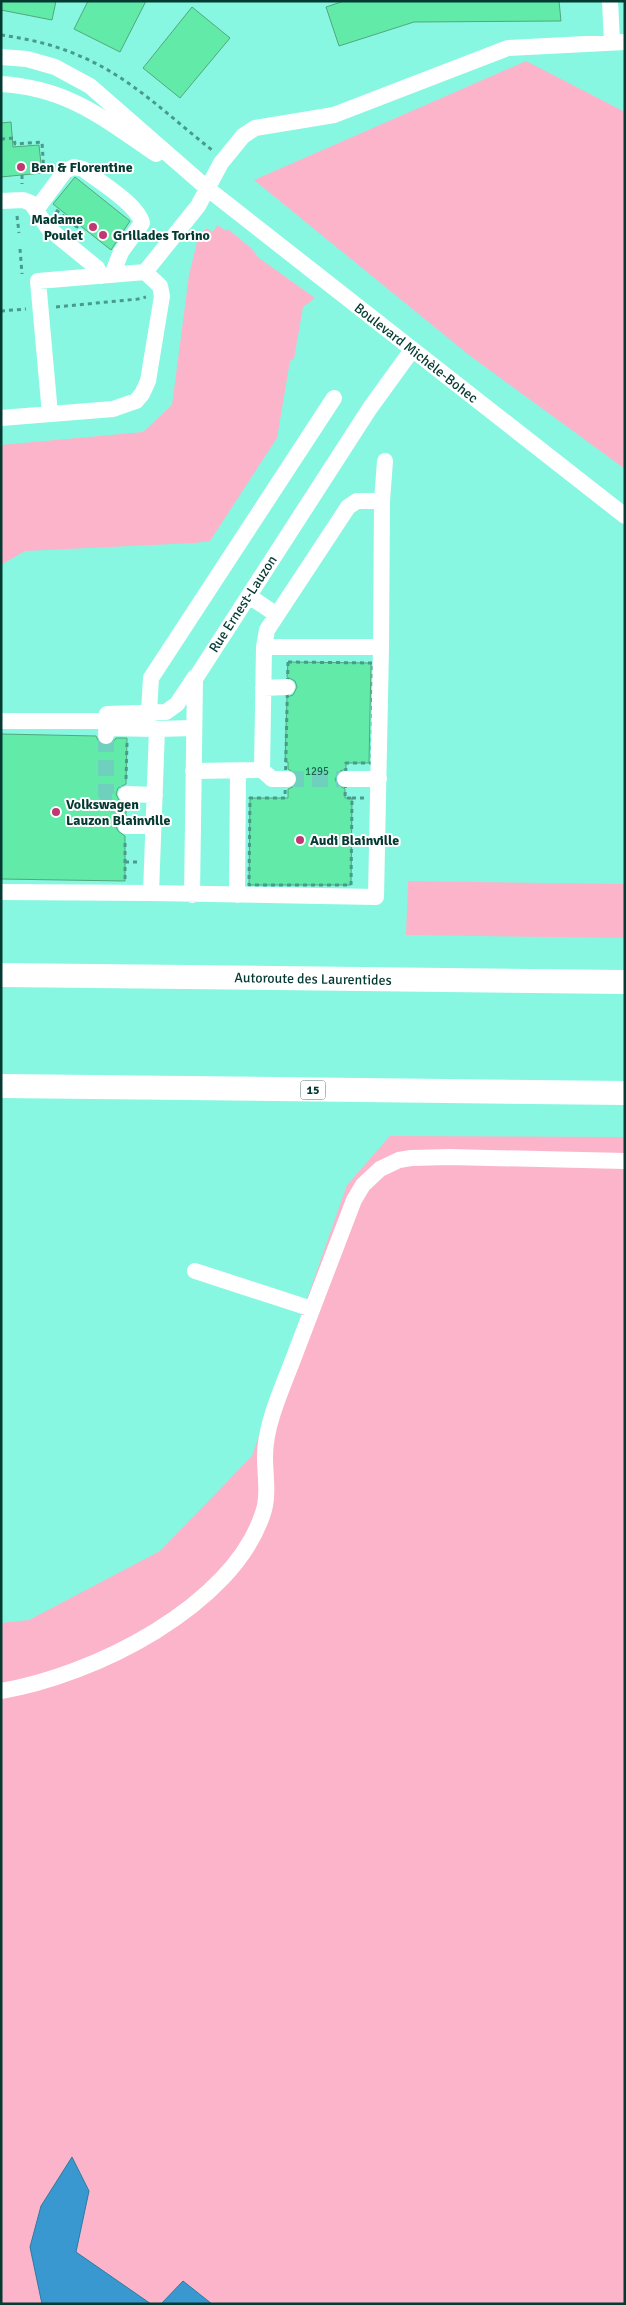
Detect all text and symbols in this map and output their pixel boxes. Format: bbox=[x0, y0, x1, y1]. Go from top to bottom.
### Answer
place label: Ben & Florentine bbox=[31, 159, 133, 176]
marker: Ben & Florentine bbox=[15, 161, 27, 173]
place label: Madame Poulet bbox=[31, 211, 84, 244]
marker: Madame Poulet bbox=[87, 221, 99, 233]
place label: Grillades Torino bbox=[113, 227, 210, 244]
marker: Grillades Torino bbox=[97, 229, 109, 241]
street label: Boulevard Michèle-Bohec bbox=[351, 299, 482, 407]
street label: Rue Ernest-Lauzon bbox=[205, 552, 281, 656]
house number: 1295 bbox=[305, 765, 329, 778]
place label: Volkswagen Lauzon Blainville bbox=[66, 796, 170, 829]
marker: Volkswagen Lauzon Blainville bbox=[50, 806, 62, 818]
place label: Audi Blainville bbox=[310, 832, 399, 849]
marker: Audi Blainville bbox=[294, 834, 306, 846]
street label: Autoroute des Laurentides bbox=[234, 969, 392, 989]
road number: 15 bbox=[300, 1080, 326, 1100]

